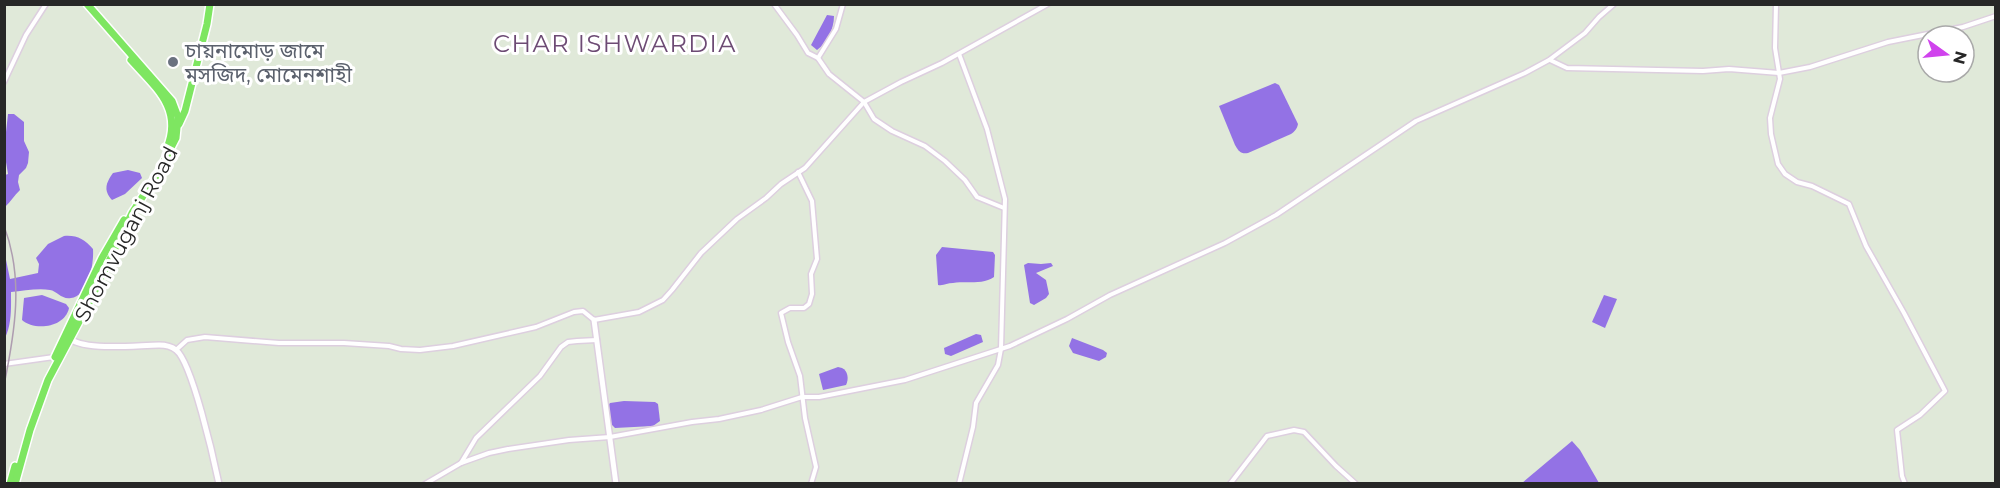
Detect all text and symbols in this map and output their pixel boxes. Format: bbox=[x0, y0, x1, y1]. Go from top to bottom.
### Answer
north arrow bbox=[1916, 24, 1976, 84]
district label: CHAR ISHWARDIA bbox=[493, 29, 737, 58]
place label: চায়নামোড় জামে মসজিদ, মোমেনশাহী bbox=[184, 38, 352, 87]
text: N bbox=[1949, 49, 1971, 66]
marker: চায়নামোড় জামে মসজিদ, মোমেনশাহী bbox=[166, 55, 180, 69]
street label: Shomvuganj Road bbox=[69, 142, 183, 326]

